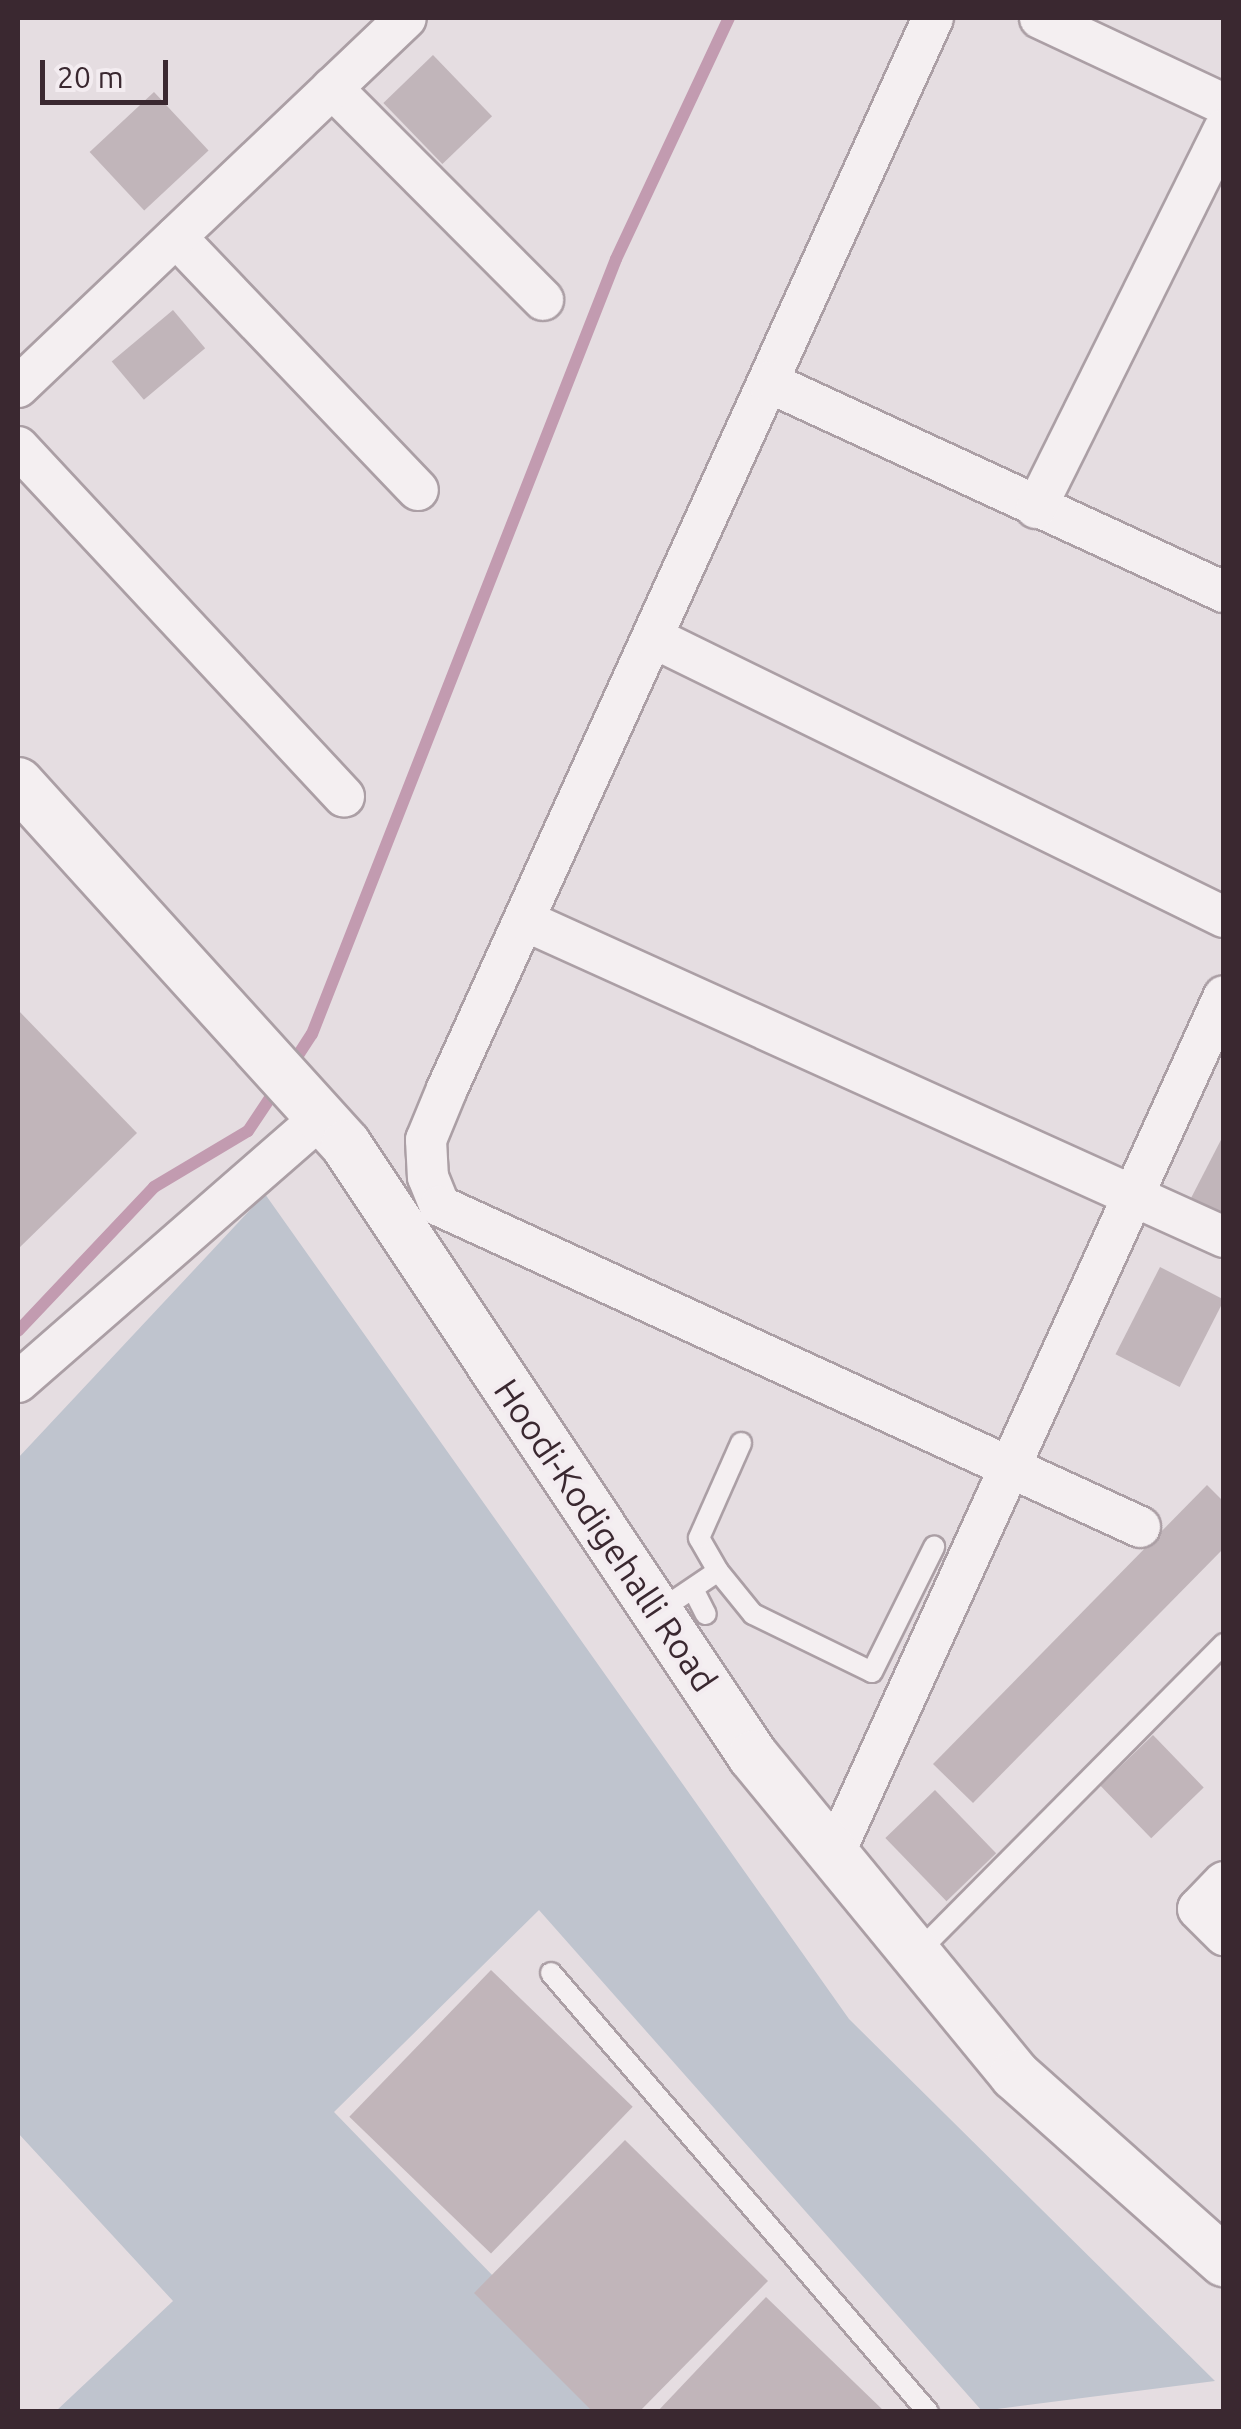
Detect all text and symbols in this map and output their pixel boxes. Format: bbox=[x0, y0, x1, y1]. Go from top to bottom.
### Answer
scale bar bbox=[45, 40, 172, 102]
text: 20 m bbox=[57, 60, 124, 94]
street label: Hoodi-Kodigehalli Road bbox=[486, 1371, 726, 1699]

